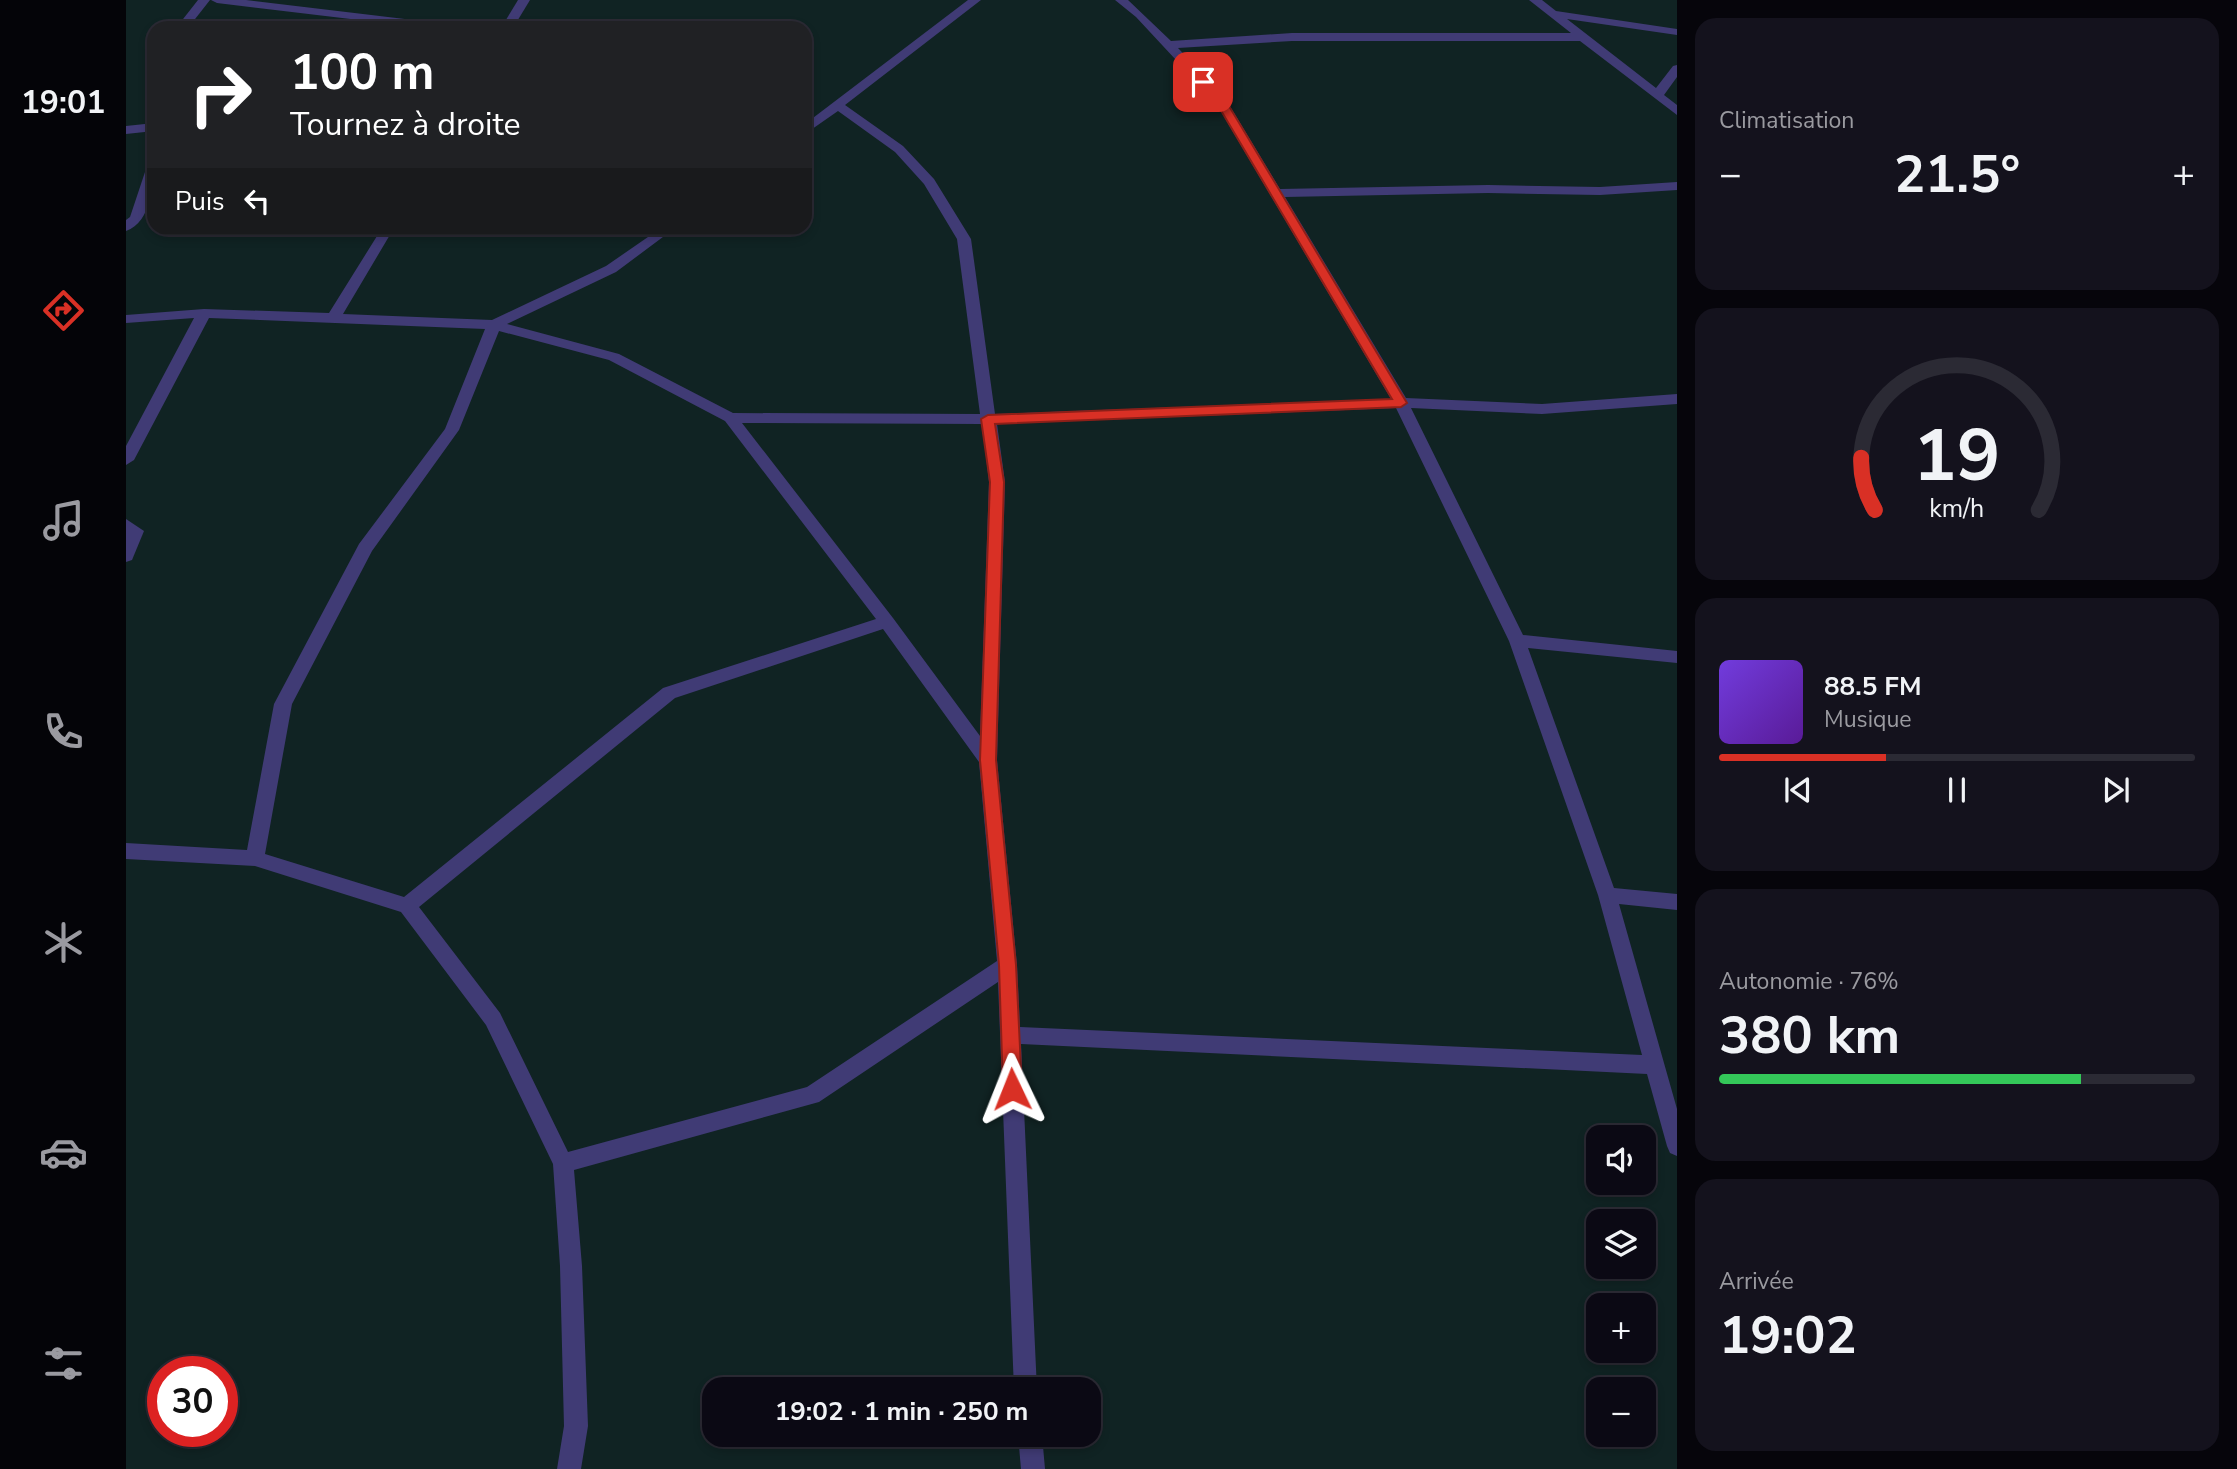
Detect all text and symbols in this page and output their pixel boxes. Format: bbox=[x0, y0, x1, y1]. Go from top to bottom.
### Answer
text: 100 m bbox=[290, 39, 434, 106]
icon: right bbox=[175, 49, 266, 140]
pin bbox=[1173, 52, 1233, 112]
icon: arrive bbox=[1184, 63, 1222, 101]
text: 19:01 bbox=[21, 81, 105, 124]
text: Tournez à droite bbox=[290, 103, 521, 146]
text: Climatisation bbox=[1719, 105, 1854, 136]
text: 21.5° bbox=[1894, 139, 2020, 210]
text: − bbox=[1719, 149, 1742, 200]
text: + bbox=[2172, 149, 2195, 200]
icon: left bbox=[238, 182, 276, 220]
text: Puis bbox=[175, 184, 224, 219]
icon: directions bbox=[39, 286, 88, 335]
text: 19 bbox=[1913, 407, 2001, 507]
text: km/h bbox=[1929, 492, 1985, 526]
icon: music bbox=[39, 496, 88, 545]
text: 88.5 FM bbox=[1824, 669, 1921, 704]
text: Musique bbox=[1824, 704, 1912, 735]
icon: phone bbox=[39, 707, 88, 756]
icon: previous bbox=[1779, 771, 1817, 809]
icon: pause bbox=[1938, 771, 1976, 809]
icon: next bbox=[2097, 771, 2135, 809]
icon: climate bbox=[39, 918, 88, 967]
text: Autonomie · 76% bbox=[1719, 966, 1899, 997]
text: 380 km bbox=[1719, 1000, 1900, 1071]
position arrow bbox=[975, 1052, 1049, 1126]
map controls bbox=[1586, 1125, 1656, 1447]
button: sound bbox=[1586, 1125, 1656, 1195]
icon: car bbox=[39, 1128, 88, 1177]
button: layers bbox=[1586, 1209, 1656, 1279]
text: Arrivée bbox=[1719, 1266, 1794, 1297]
button: + bbox=[1586, 1293, 1656, 1363]
text: 19:02 bbox=[1719, 1300, 1857, 1371]
icon: filters bbox=[39, 1339, 88, 1388]
speed limit sign: 30 bbox=[147, 1356, 238, 1447]
button: − bbox=[1586, 1377, 1656, 1447]
text: 19:02 · 1 min · 250 m bbox=[775, 1394, 1028, 1429]

